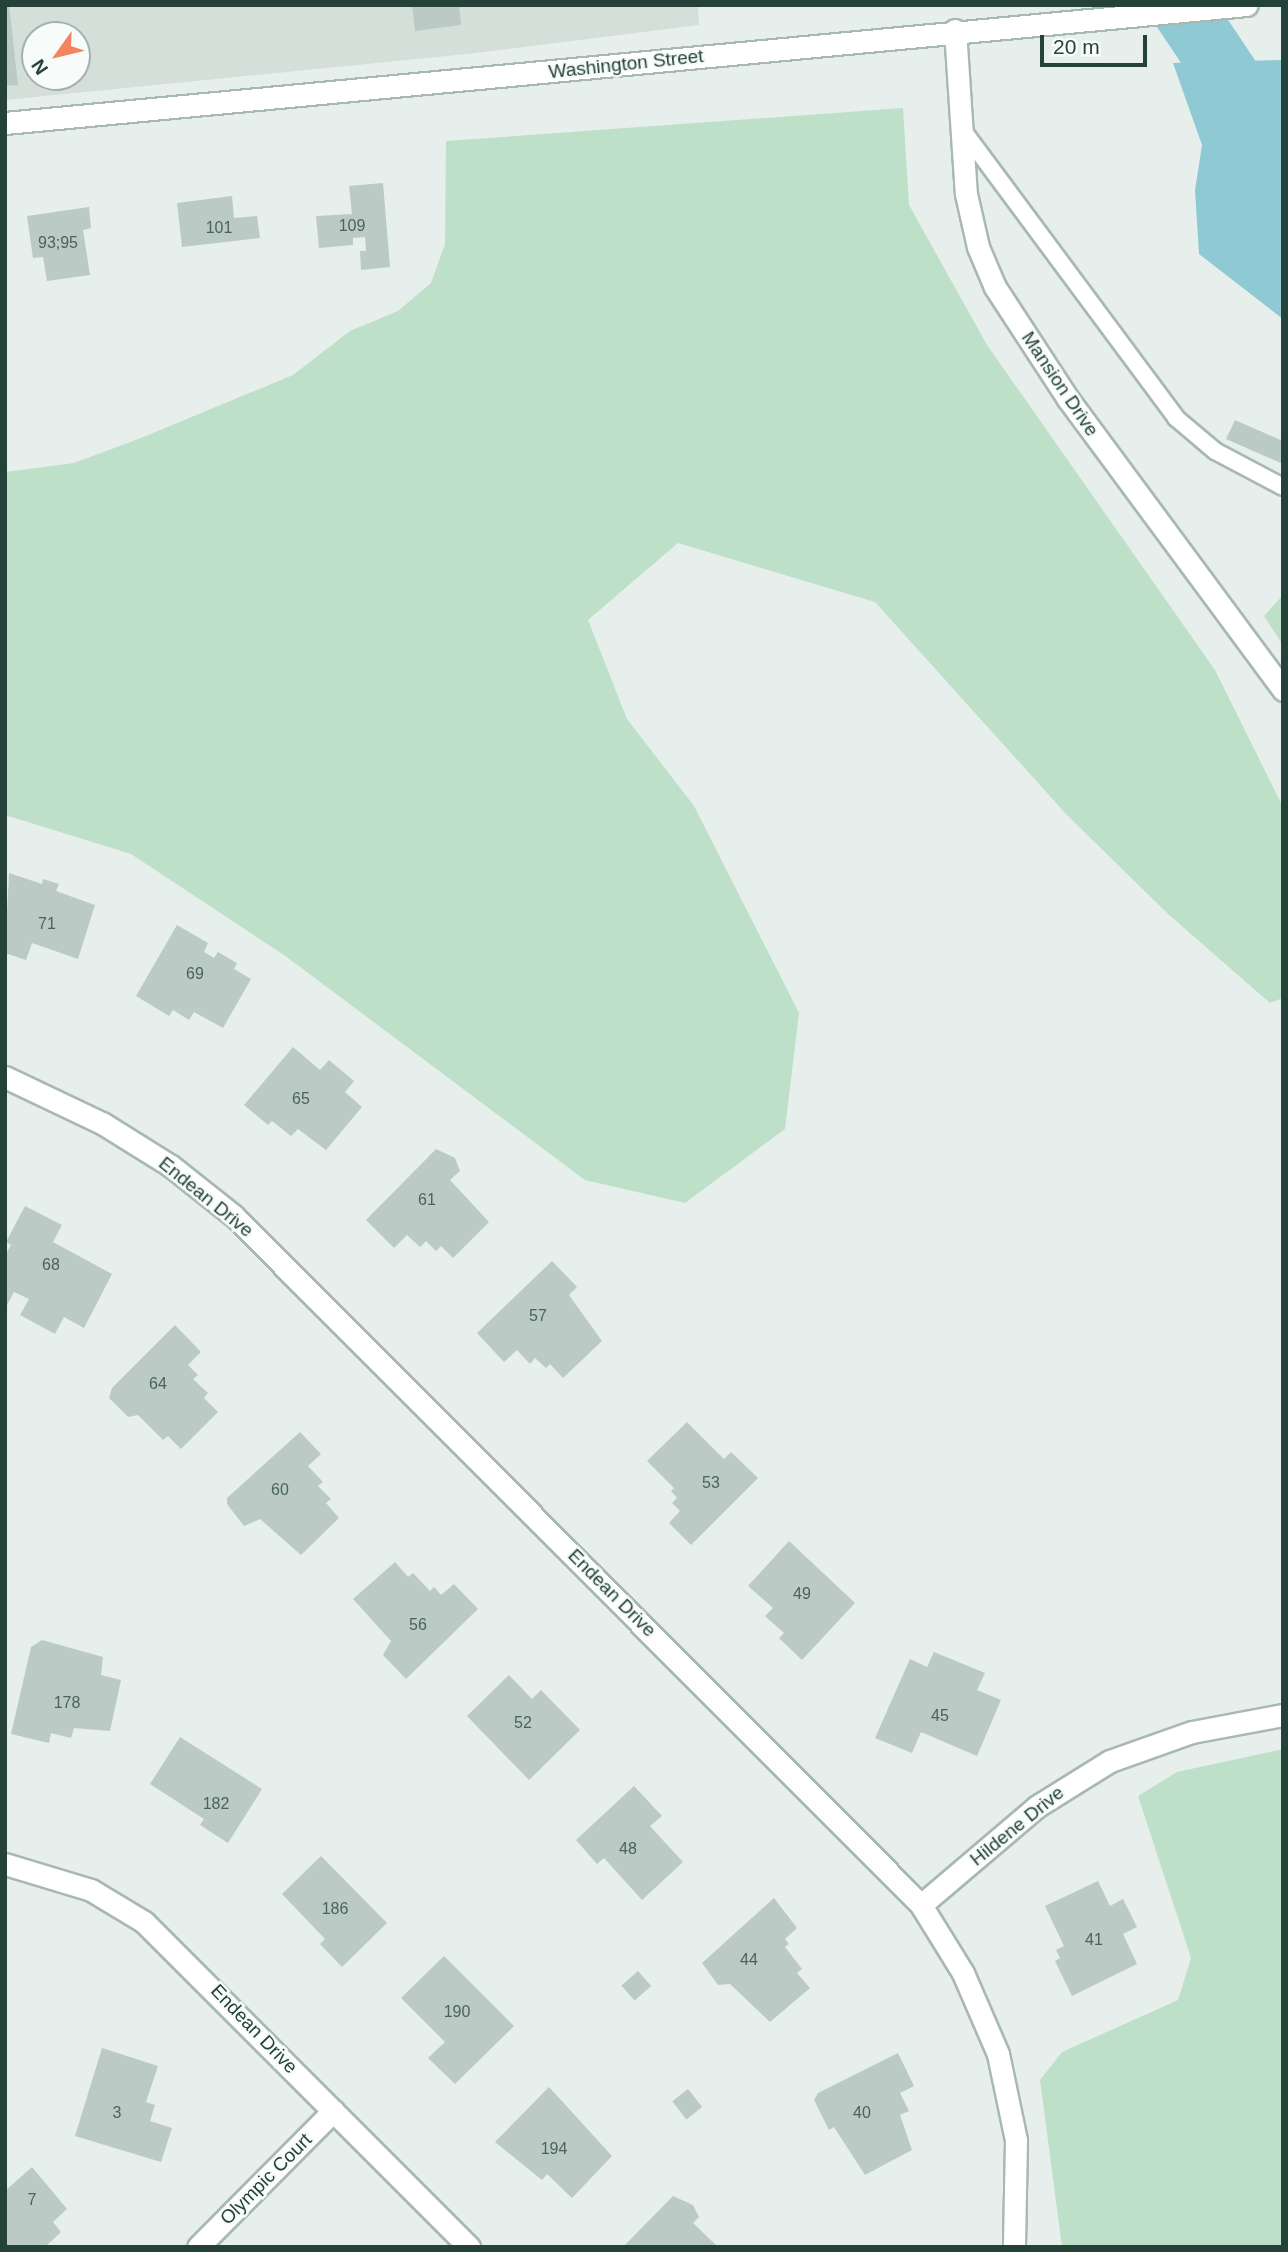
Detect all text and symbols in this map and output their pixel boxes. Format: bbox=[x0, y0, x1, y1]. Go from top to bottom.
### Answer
north arrow bbox=[21, 21, 91, 91]
scale bar bbox=[1043, 21, 1150, 65]
text: 20 m bbox=[1053, 35, 1100, 58]
street label: Washington Street bbox=[547, 45, 705, 83]
text: N bbox=[27, 55, 52, 78]
house number: 109 bbox=[339, 216, 365, 236]
house number: 101 bbox=[206, 218, 232, 238]
house number: 93;95 bbox=[38, 233, 78, 253]
street label: Mansion Drive bbox=[1017, 327, 1103, 441]
house number: 71 bbox=[38, 914, 56, 934]
house number: 69 bbox=[186, 964, 204, 984]
house number: 65 bbox=[292, 1089, 310, 1109]
street label: Endean Drive bbox=[154, 1152, 258, 1242]
house number: 61 bbox=[418, 1190, 436, 1210]
house number: 68 bbox=[42, 1255, 60, 1275]
house number: 57 bbox=[529, 1306, 547, 1326]
house number: 64 bbox=[149, 1374, 167, 1394]
house number: 53 bbox=[702, 1473, 720, 1493]
house number: 60 bbox=[271, 1480, 289, 1500]
street label: Endean Drive bbox=[563, 1544, 661, 1642]
house number: 49 bbox=[793, 1584, 811, 1604]
house number: 56 bbox=[409, 1615, 427, 1635]
house number: 178 bbox=[54, 1693, 80, 1713]
house number: 45 bbox=[931, 1706, 949, 1726]
house number: 52 bbox=[514, 1713, 532, 1733]
street label: Hildene Drive bbox=[966, 1781, 1068, 1871]
house number: 182 bbox=[203, 1794, 229, 1814]
house number: 48 bbox=[619, 1839, 637, 1859]
house number: 186 bbox=[322, 1899, 348, 1919]
house number: 41 bbox=[1085, 1930, 1103, 1950]
house number: 44 bbox=[740, 1950, 758, 1970]
street label: Endean Drive bbox=[206, 1980, 302, 2078]
house number: 190 bbox=[444, 2002, 470, 2022]
house number: 3 bbox=[113, 2103, 121, 2123]
house number: 40 bbox=[853, 2103, 871, 2123]
street label: Olympic Court bbox=[215, 2128, 317, 2230]
house number: 194 bbox=[541, 2139, 567, 2159]
house number: 7 bbox=[28, 2190, 36, 2210]

